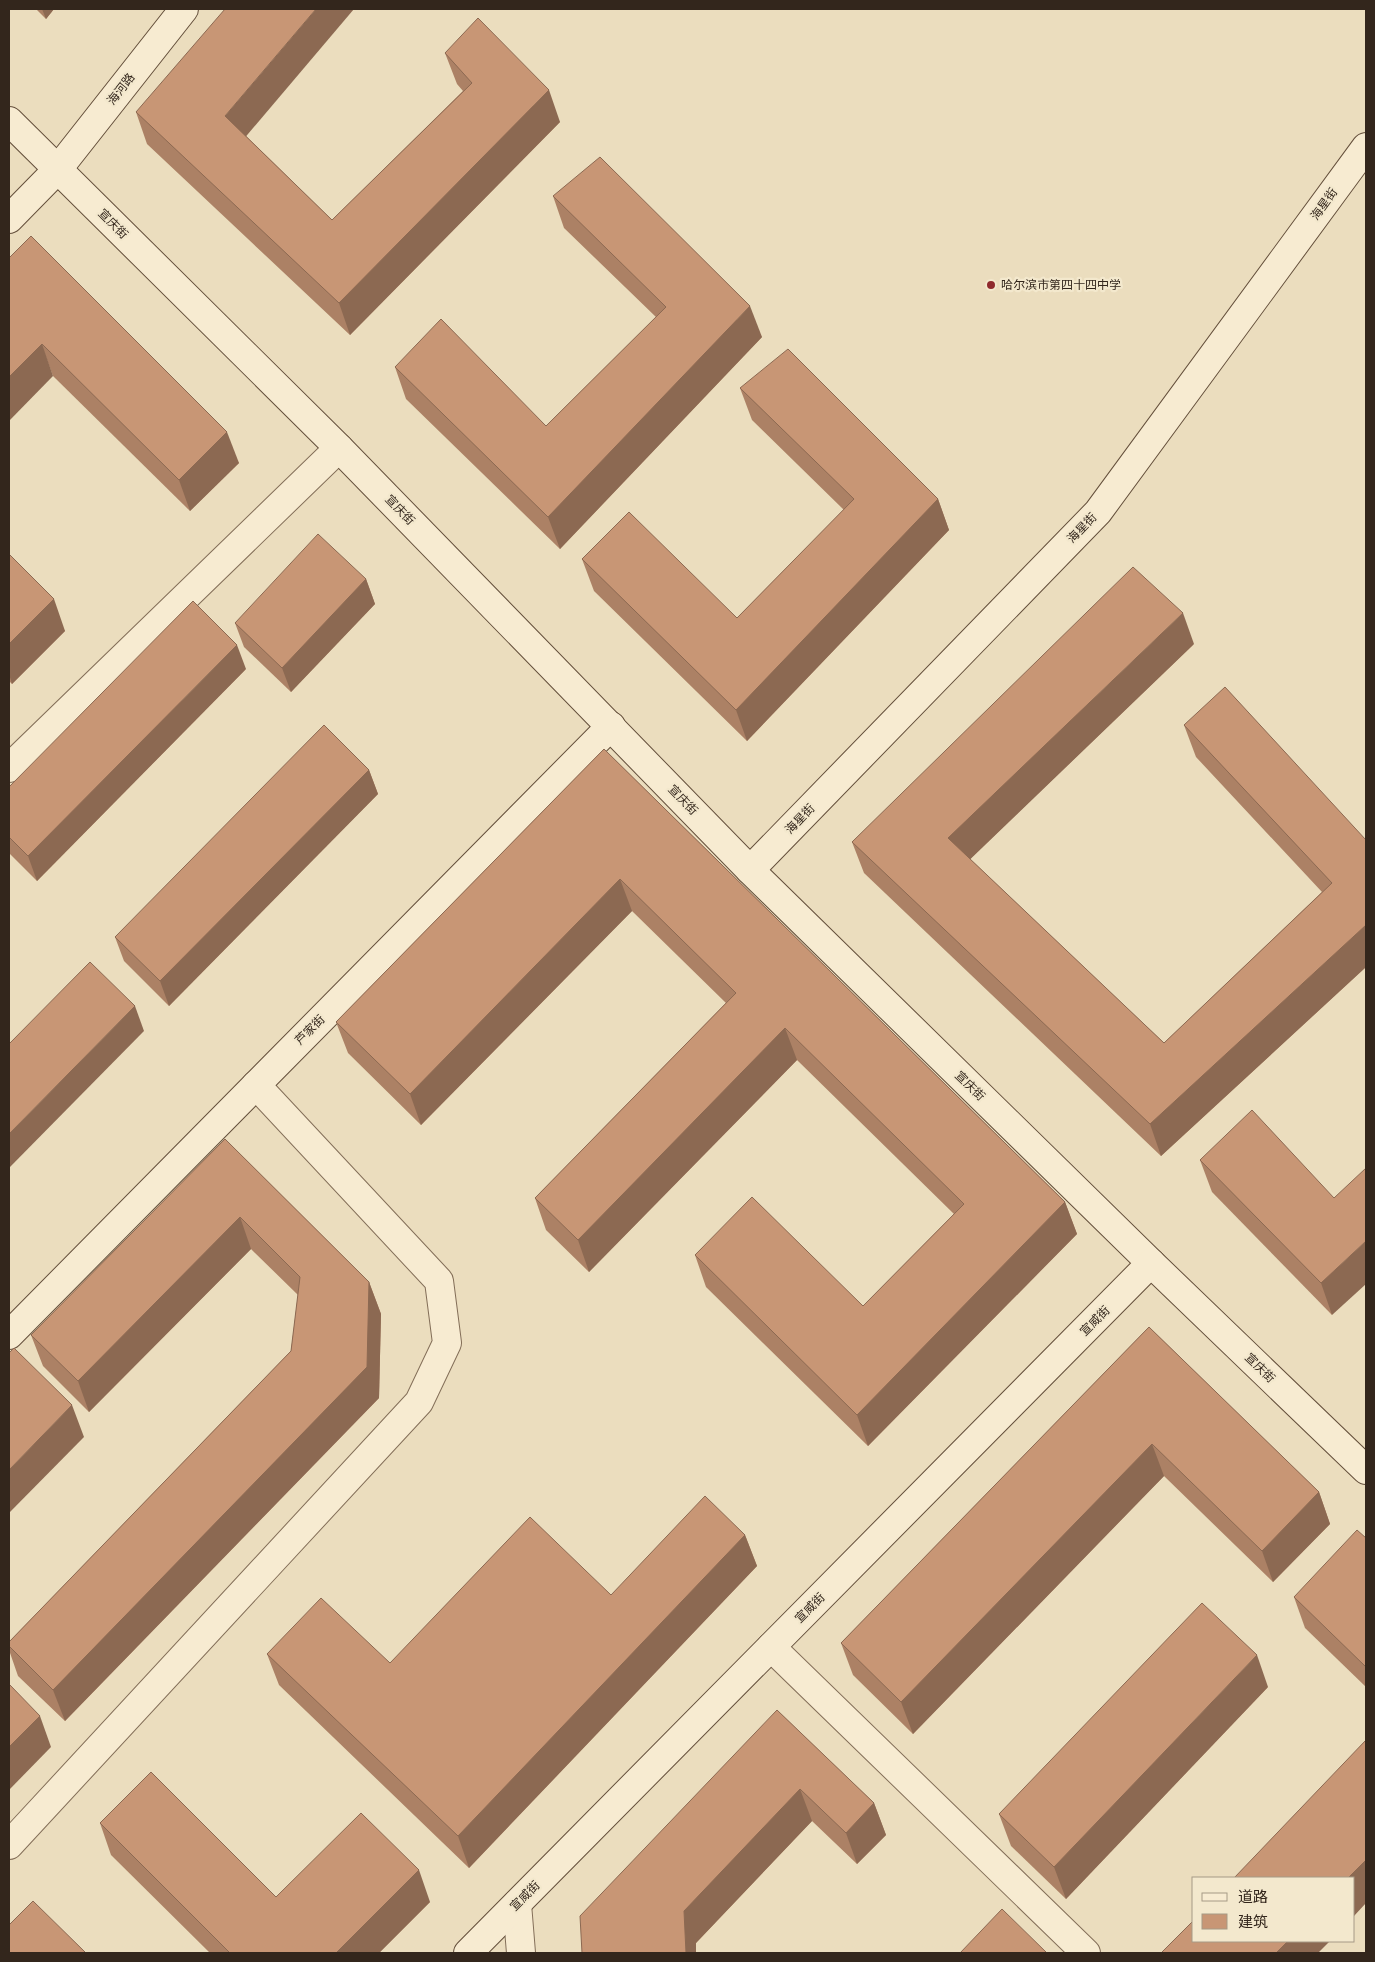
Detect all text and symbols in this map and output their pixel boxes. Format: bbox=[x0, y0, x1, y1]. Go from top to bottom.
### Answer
street label: 海河路 bbox=[104, 71, 138, 107]
street label: 海星街 bbox=[1308, 185, 1340, 223]
street label: 宣庆街 bbox=[95, 206, 131, 242]
place label: 哈尔滨市第四十四中学 bbox=[1001, 278, 1121, 292]
marker: 哈尔滨市第四十四中学 bbox=[985, 279, 997, 291]
street label: 宣庆街 bbox=[382, 492, 418, 528]
street label: 海星街 bbox=[1064, 510, 1100, 546]
street label: 宣庆街 bbox=[665, 782, 701, 818]
street label: 海星街 bbox=[782, 801, 818, 837]
street label: 芦家街 bbox=[292, 1012, 328, 1048]
street label: 宣庆街 bbox=[952, 1068, 988, 1104]
street label: 宣威街 bbox=[1077, 1303, 1113, 1339]
street label: 宣庆街 bbox=[1242, 1350, 1278, 1386]
street label: 宣威街 bbox=[792, 1590, 828, 1626]
legend bbox=[1192, 1877, 1355, 1942]
street label: 宣威街 bbox=[507, 1878, 543, 1914]
text: 道路 bbox=[1238, 1888, 1268, 1906]
text: 建筑 bbox=[1238, 1913, 1268, 1931]

